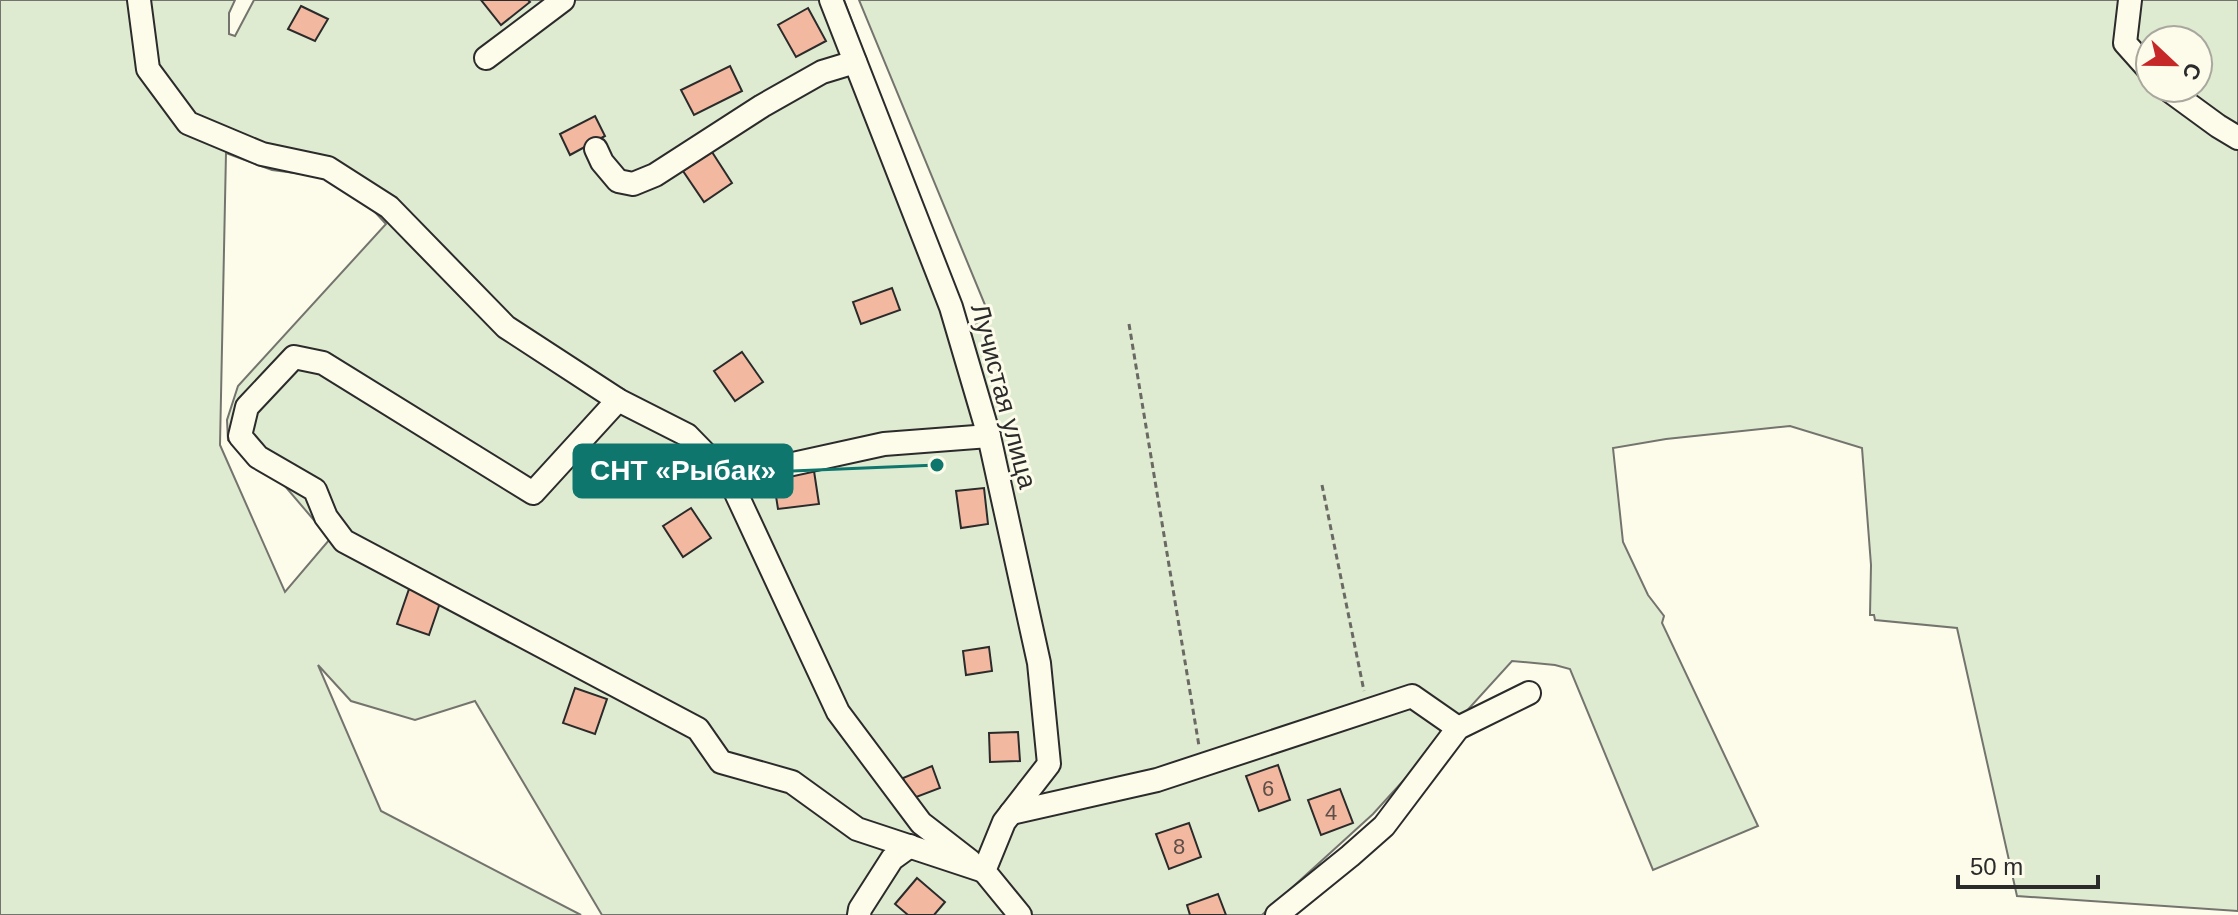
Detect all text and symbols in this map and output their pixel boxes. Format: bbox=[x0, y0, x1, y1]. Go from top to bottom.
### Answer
north arrow bbox=[2134, 24, 2214, 104]
text: С bbox=[2177, 59, 2207, 83]
street label: Лучистая улица bbox=[965, 300, 1043, 492]
callout: СНТ «Рыбак» bbox=[574, 445, 792, 497]
text: СНТ «Рыбак» bbox=[590, 455, 776, 486]
house number: 6 bbox=[1262, 776, 1274, 801]
house number: 4 bbox=[1325, 800, 1337, 825]
house number: 8 bbox=[1173, 834, 1185, 859]
scale bar bbox=[1958, 839, 2098, 889]
text: 50 m bbox=[1970, 853, 2023, 880]

